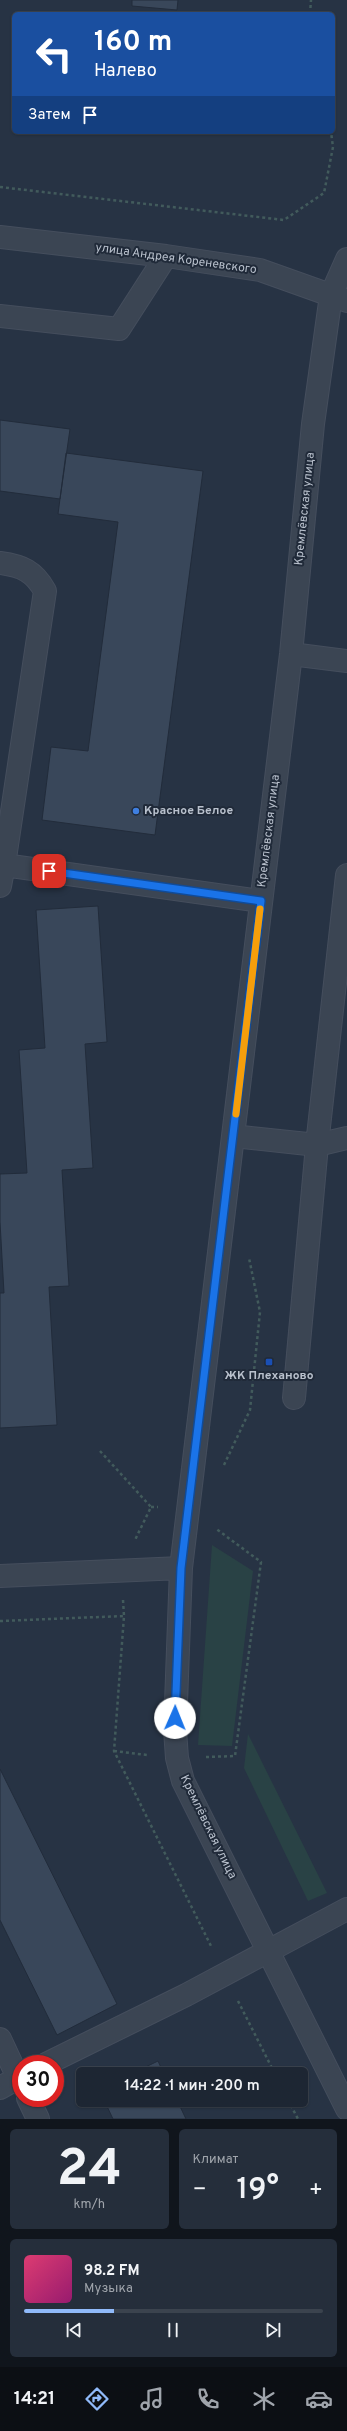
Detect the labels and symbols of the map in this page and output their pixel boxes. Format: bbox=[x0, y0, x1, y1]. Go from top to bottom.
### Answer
street label: улица Андрея Кореневского bbox=[94, 240, 258, 278]
street label: Кремлёвская улица bbox=[291, 452, 319, 566]
street label: Кремлёвская улица bbox=[254, 774, 284, 888]
place label: Красное Белое bbox=[144, 803, 233, 819]
marker: Красное Белое bbox=[131, 806, 141, 816]
pin bbox=[32, 854, 66, 888]
marker: ЖК Плеханово bbox=[264, 1357, 274, 1367]
place label: ЖК Плеханово bbox=[225, 1368, 314, 1384]
position arrow bbox=[154, 1697, 196, 1739]
street label: Кремлёвская улица bbox=[176, 1772, 240, 1882]
speed limit sign: 30 bbox=[12, 2055, 64, 2107]

